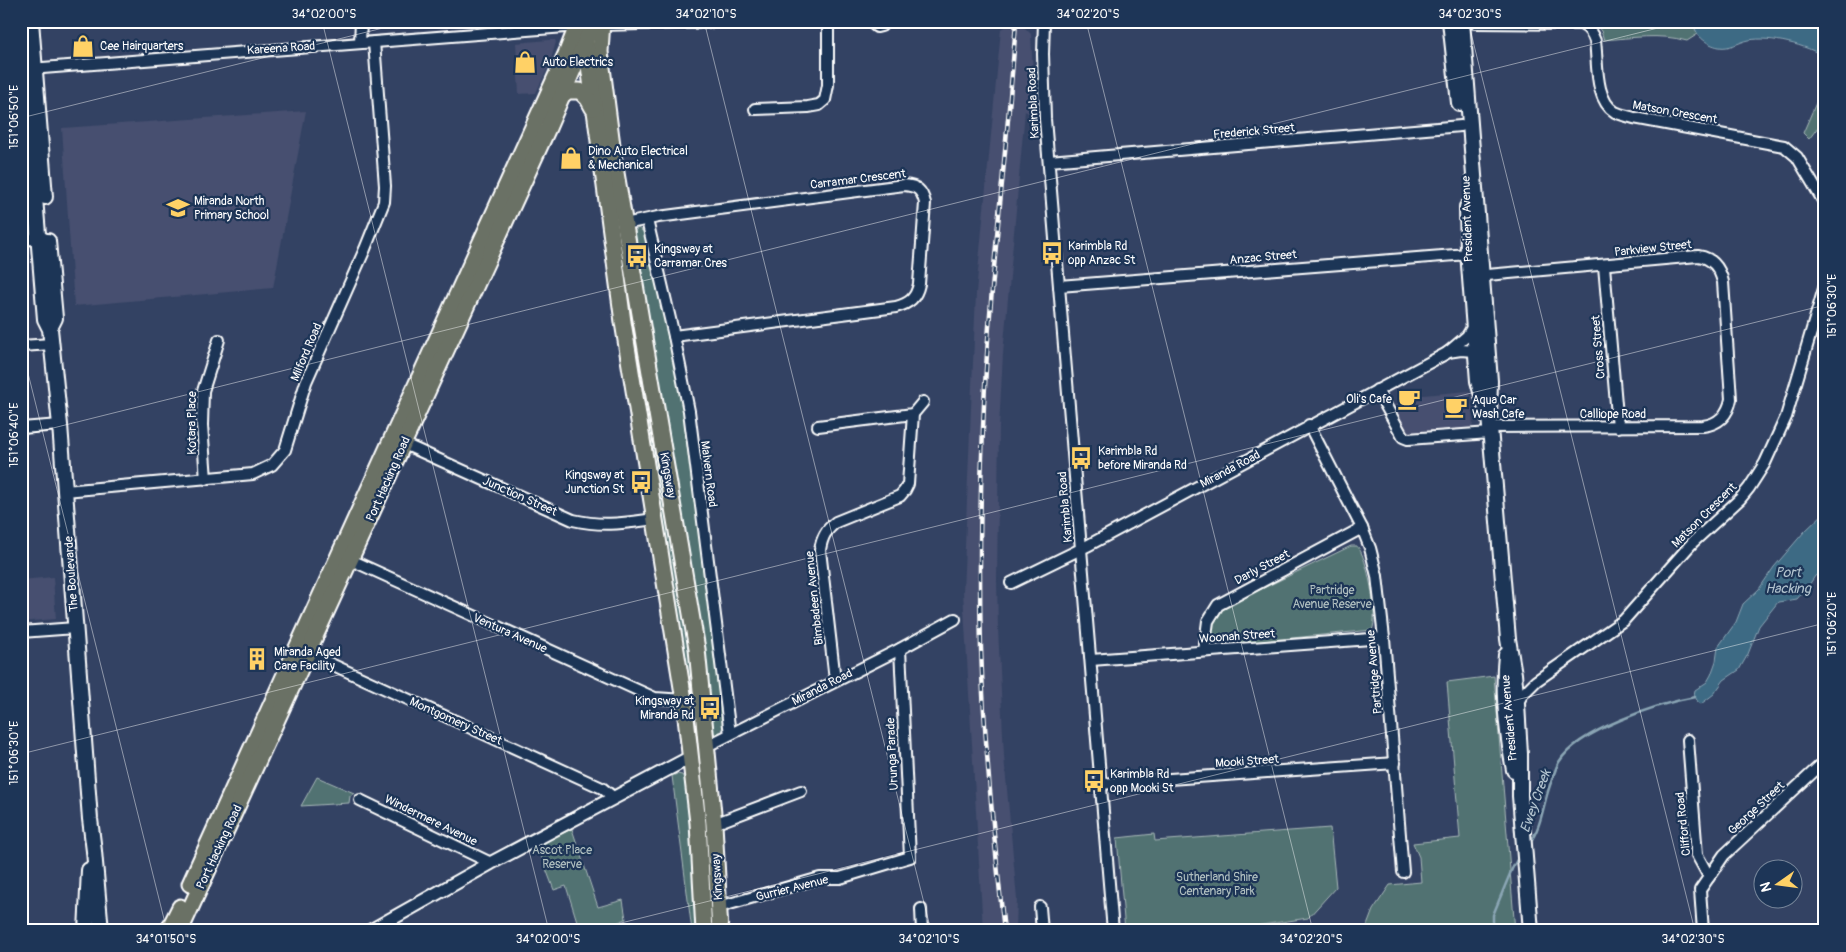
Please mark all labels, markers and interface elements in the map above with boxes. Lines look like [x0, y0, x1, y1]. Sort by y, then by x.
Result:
text: 34°02'00"S [292, 7, 356, 22]
text: 34°02'10"S [676, 7, 736, 22]
text: 34°02'20"S [1057, 7, 1119, 22]
text: 34°02'30"S [1439, 7, 1501, 22]
shop icon: Cee Hairquarters [70, 33, 96, 59]
place label: Cee Hairquarters [100, 39, 184, 54]
street label: Kareena Road [246, 39, 316, 58]
shop icon: Auto Electrics [512, 49, 538, 75]
place label: Auto Electrics [542, 55, 614, 70]
street label: Karimbla Road [1024, 67, 1043, 139]
text: 151°06'50"E [7, 85, 22, 149]
street label: Matson Crescent [1631, 98, 1719, 127]
street label: Frederick Street [1213, 120, 1296, 143]
place label: Dino Auto Electrical & Mechanical [588, 144, 688, 173]
shop icon: Dino Auto Electrical & Mechanical [558, 145, 584, 171]
street label: Carramar Crescent [809, 166, 907, 193]
street label: President Avenue [1458, 175, 1477, 262]
place label: Miranda North Primary School [194, 194, 269, 223]
school or university icon: Miranda North Primary School [165, 195, 191, 221]
street label: Parkview Street [1614, 237, 1693, 260]
place label: Karimbla Rd opp Anzac St [1068, 239, 1136, 268]
bus stop icon: Karimbla Rd opp Anzac St [1039, 240, 1065, 266]
place label: Kingsway at Carramar Cres [654, 242, 728, 271]
bus stop icon: Kingsway at Carramar Cres [624, 243, 650, 269]
street label: Anzac Street [1229, 247, 1298, 268]
text: 151°06'30"E [1825, 274, 1840, 338]
street label: Cross Street [1588, 314, 1609, 379]
street label: Milford Road [288, 321, 325, 383]
cafe icon: Oli's Cafe [1396, 386, 1422, 412]
street label: Kotara Place [185, 391, 200, 455]
place label: Oli's Cafe [1346, 392, 1392, 407]
place label: Aqua Car Wash Cafe [1472, 393, 1525, 422]
cafe icon: Aqua Car Wash Cafe [1443, 394, 1469, 420]
text: 151°06'40"E [7, 403, 22, 467]
street label: Calliope Road [1580, 407, 1646, 422]
street label: Port Hacking Road [363, 434, 414, 524]
street label: Malvern Road [697, 440, 720, 508]
place label: Karimbla Rd before Miranda Rd [1098, 444, 1187, 473]
bus stop icon: Karimbla Rd before Miranda Rd [1068, 445, 1094, 471]
street label: Miranda Road [1198, 447, 1263, 492]
street label: Kingsway [656, 451, 679, 499]
place label: Kingsway at Junction St [565, 468, 624, 497]
bus stop icon: Kingsway at Junction St [628, 469, 654, 495]
street label: Karimbla Road [1055, 471, 1076, 543]
street label: Junction Street [480, 473, 559, 520]
street label: Matson Crescent [1669, 480, 1740, 551]
street label: The Boulevarde [61, 536, 82, 612]
street label: Darly Street [1232, 547, 1293, 588]
street label: Bimbadeen Avenue [802, 550, 827, 646]
water label: Port Hacking [1765, 564, 1812, 597]
park label: Partridge Avenue Reserve [1292, 583, 1372, 612]
text: 151°06'20"E [1825, 592, 1840, 656]
street label: Ventura Avenue [470, 610, 549, 657]
street label: Woonah Street [1199, 626, 1276, 647]
street label: Partridge Avenue [1363, 629, 1386, 715]
place label: Miranda Aged Care Facility [274, 645, 341, 674]
building icon: Miranda Aged Care Facility [244, 646, 270, 672]
street label: Miranda Road [789, 666, 855, 709]
street label: President Avenue [1498, 674, 1521, 762]
street label: Montgomery Street [407, 694, 505, 749]
place label: Kingsway at Miranda Rd [635, 694, 694, 723]
bus stop icon: Kingsway at Miranda Rd [697, 695, 723, 721]
street label: Urunga Parade [883, 717, 902, 791]
text: 151°06'30"E [7, 721, 22, 785]
street label: Mooki Street [1215, 752, 1280, 771]
water label: Ewey Creek [1516, 766, 1555, 835]
place label: Karimbla Rd opp Mooki St [1110, 767, 1174, 796]
bus stop icon: Karimbla Rd opp Mooki St [1081, 768, 1107, 794]
street label: George Street [1725, 778, 1788, 838]
street label: Clifford Road [1673, 791, 1694, 857]
street label: Windermere Avenue [382, 792, 480, 849]
street label: Port Hacking Road [193, 803, 246, 892]
park label: Ascot Place Reserve [532, 843, 592, 872]
street label: Kingsway [709, 853, 726, 900]
north arrow [1754, 860, 1804, 910]
park label: Sutherland Shire Centenary Park [1176, 870, 1258, 899]
street label: Gurrier Avenue [754, 872, 830, 905]
text: N [1756, 880, 1775, 894]
text: 34°01'50"S [136, 932, 196, 947]
text: 34°02'00"S [516, 932, 580, 947]
text: 34°02'10"S [899, 932, 959, 947]
text: 34°02'20"S [1280, 932, 1342, 947]
text: 34°02'30"S [1662, 932, 1724, 947]

